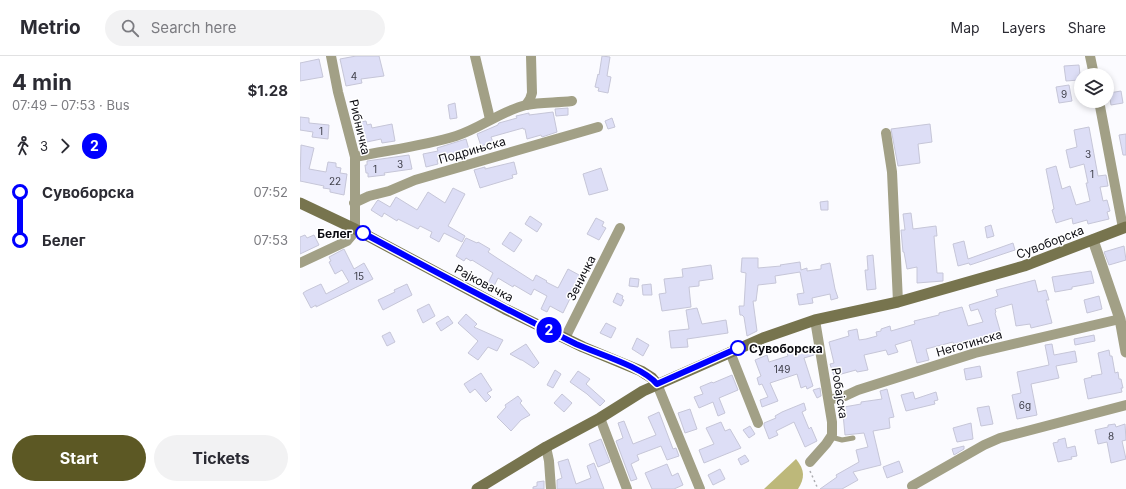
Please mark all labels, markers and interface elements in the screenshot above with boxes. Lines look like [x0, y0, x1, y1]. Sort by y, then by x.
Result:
search box [105, 10, 385, 46]
text: Metrio [20, 16, 81, 39]
icon: search [119, 17, 141, 39]
text: Search here [151, 18, 236, 37]
text: Map [951, 19, 980, 36]
text: Layers [1002, 19, 1046, 36]
text: Share [1068, 19, 1106, 36]
map controls [1074, 68, 1114, 108]
button: layers [1074, 68, 1114, 108]
text: 4 min [12, 69, 72, 95]
house number: 4 [351, 70, 357, 82]
text: $1.28 [247, 81, 288, 100]
house number: 9 [1061, 88, 1067, 100]
text: 07:49 – 07:53 · Bus [12, 97, 130, 113]
street label: Рибничка [346, 98, 374, 156]
house number: 1 [319, 125, 323, 137]
street label: Подрињска [437, 133, 507, 167]
icon: walk [12, 135, 34, 157]
icon: forward [54, 135, 76, 157]
text: 2 [90, 137, 99, 154]
text: 3 [40, 138, 48, 154]
house number: 3 [1085, 148, 1091, 160]
house number: 3 [397, 158, 403, 170]
house number: 1 [373, 163, 377, 175]
house number: 1 [1090, 168, 1094, 180]
house number: 22 [329, 175, 341, 187]
text: Сувоборска [42, 183, 134, 202]
text: 07:52 [254, 184, 288, 200]
street label: Сувоборска [1014, 222, 1086, 262]
marker: Белег [355, 225, 371, 241]
place label: Белег [317, 226, 353, 241]
text: Белег [42, 231, 85, 250]
text: 07:53 [253, 232, 288, 248]
street label: Зеничка [563, 253, 599, 303]
street label: Рајковачка [452, 261, 516, 305]
house number: 15 [354, 270, 364, 282]
line badge: 2 [536, 317, 562, 343]
text: 2 [545, 321, 553, 338]
street label: Неготинска [934, 326, 1004, 360]
marker: Сувоборска [730, 340, 746, 356]
place label: Сувоборска [749, 341, 823, 356]
house number: 149 [774, 363, 790, 375]
street label: Робајска [829, 366, 851, 420]
house number: 6g [1019, 399, 1031, 411]
house number: 8 [1108, 430, 1114, 442]
button: Start [12, 435, 146, 481]
button: Tickets [154, 435, 288, 481]

